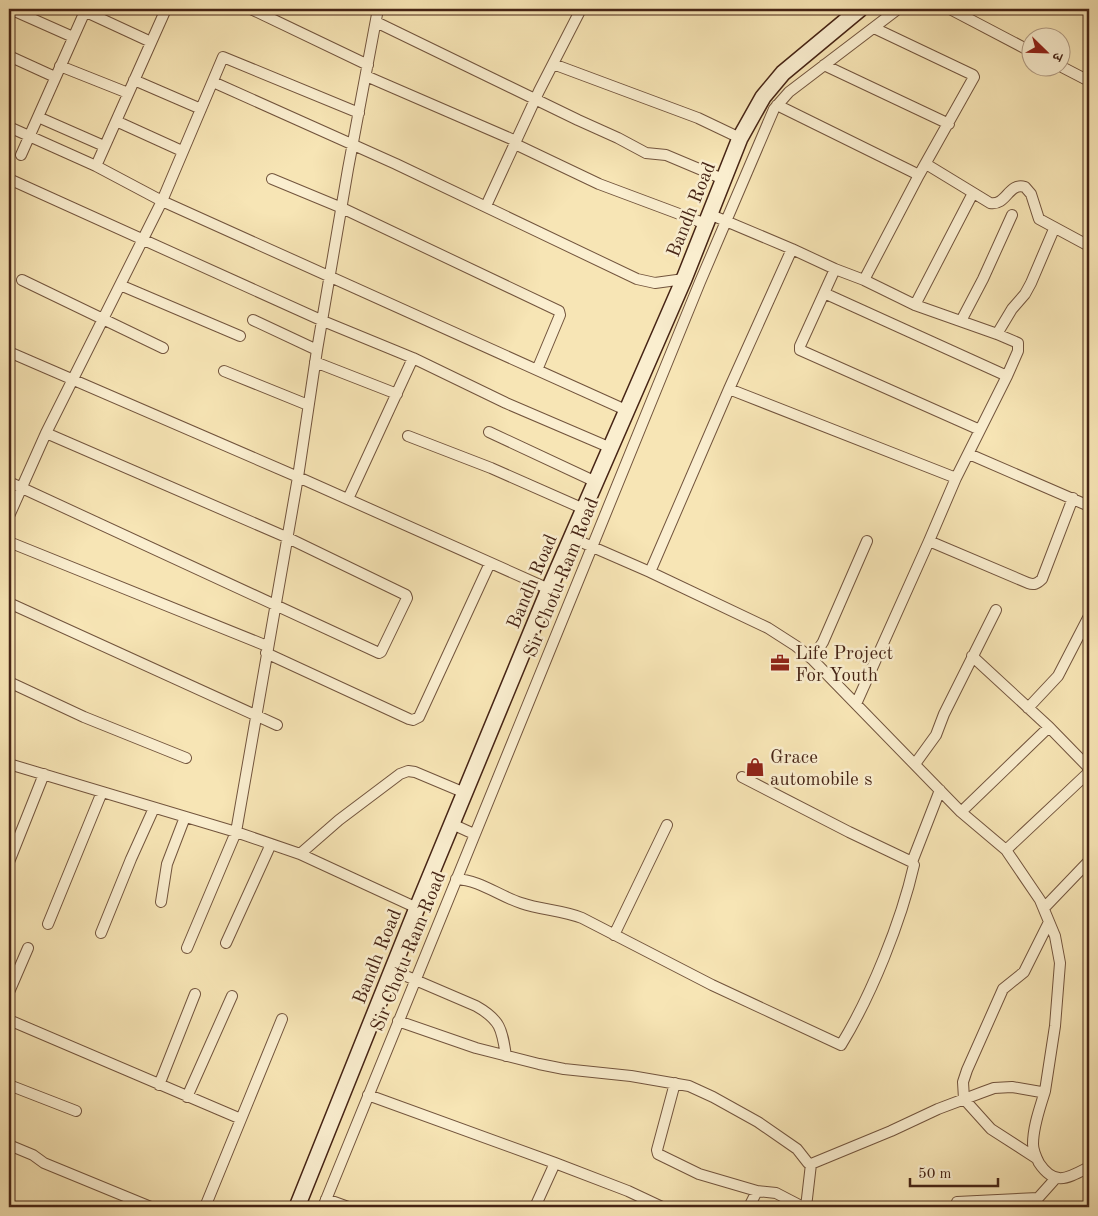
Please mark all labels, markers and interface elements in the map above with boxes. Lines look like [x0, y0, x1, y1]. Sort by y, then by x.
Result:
north arrow [1020, 28, 1070, 78]
text: उ [1049, 50, 1065, 64]
street label: Bandh Road [665, 160, 720, 260]
street label: Sir Chotu Ram Road [522, 495, 603, 660]
street label: Bandh Road [505, 532, 562, 632]
place label: Life Project For Youth [795, 645, 893, 686]
office icon: Life Project For Youth [769, 652, 791, 674]
place label: Grace automobile s [770, 749, 872, 790]
shop icon: Grace automobile s [744, 756, 766, 778]
street label: Sir Chotu Ram Road [369, 869, 450, 1034]
street label: Bandh Road [351, 907, 406, 1007]
scale bar [910, 1156, 998, 1188]
text: 50 m [918, 1167, 952, 1182]

